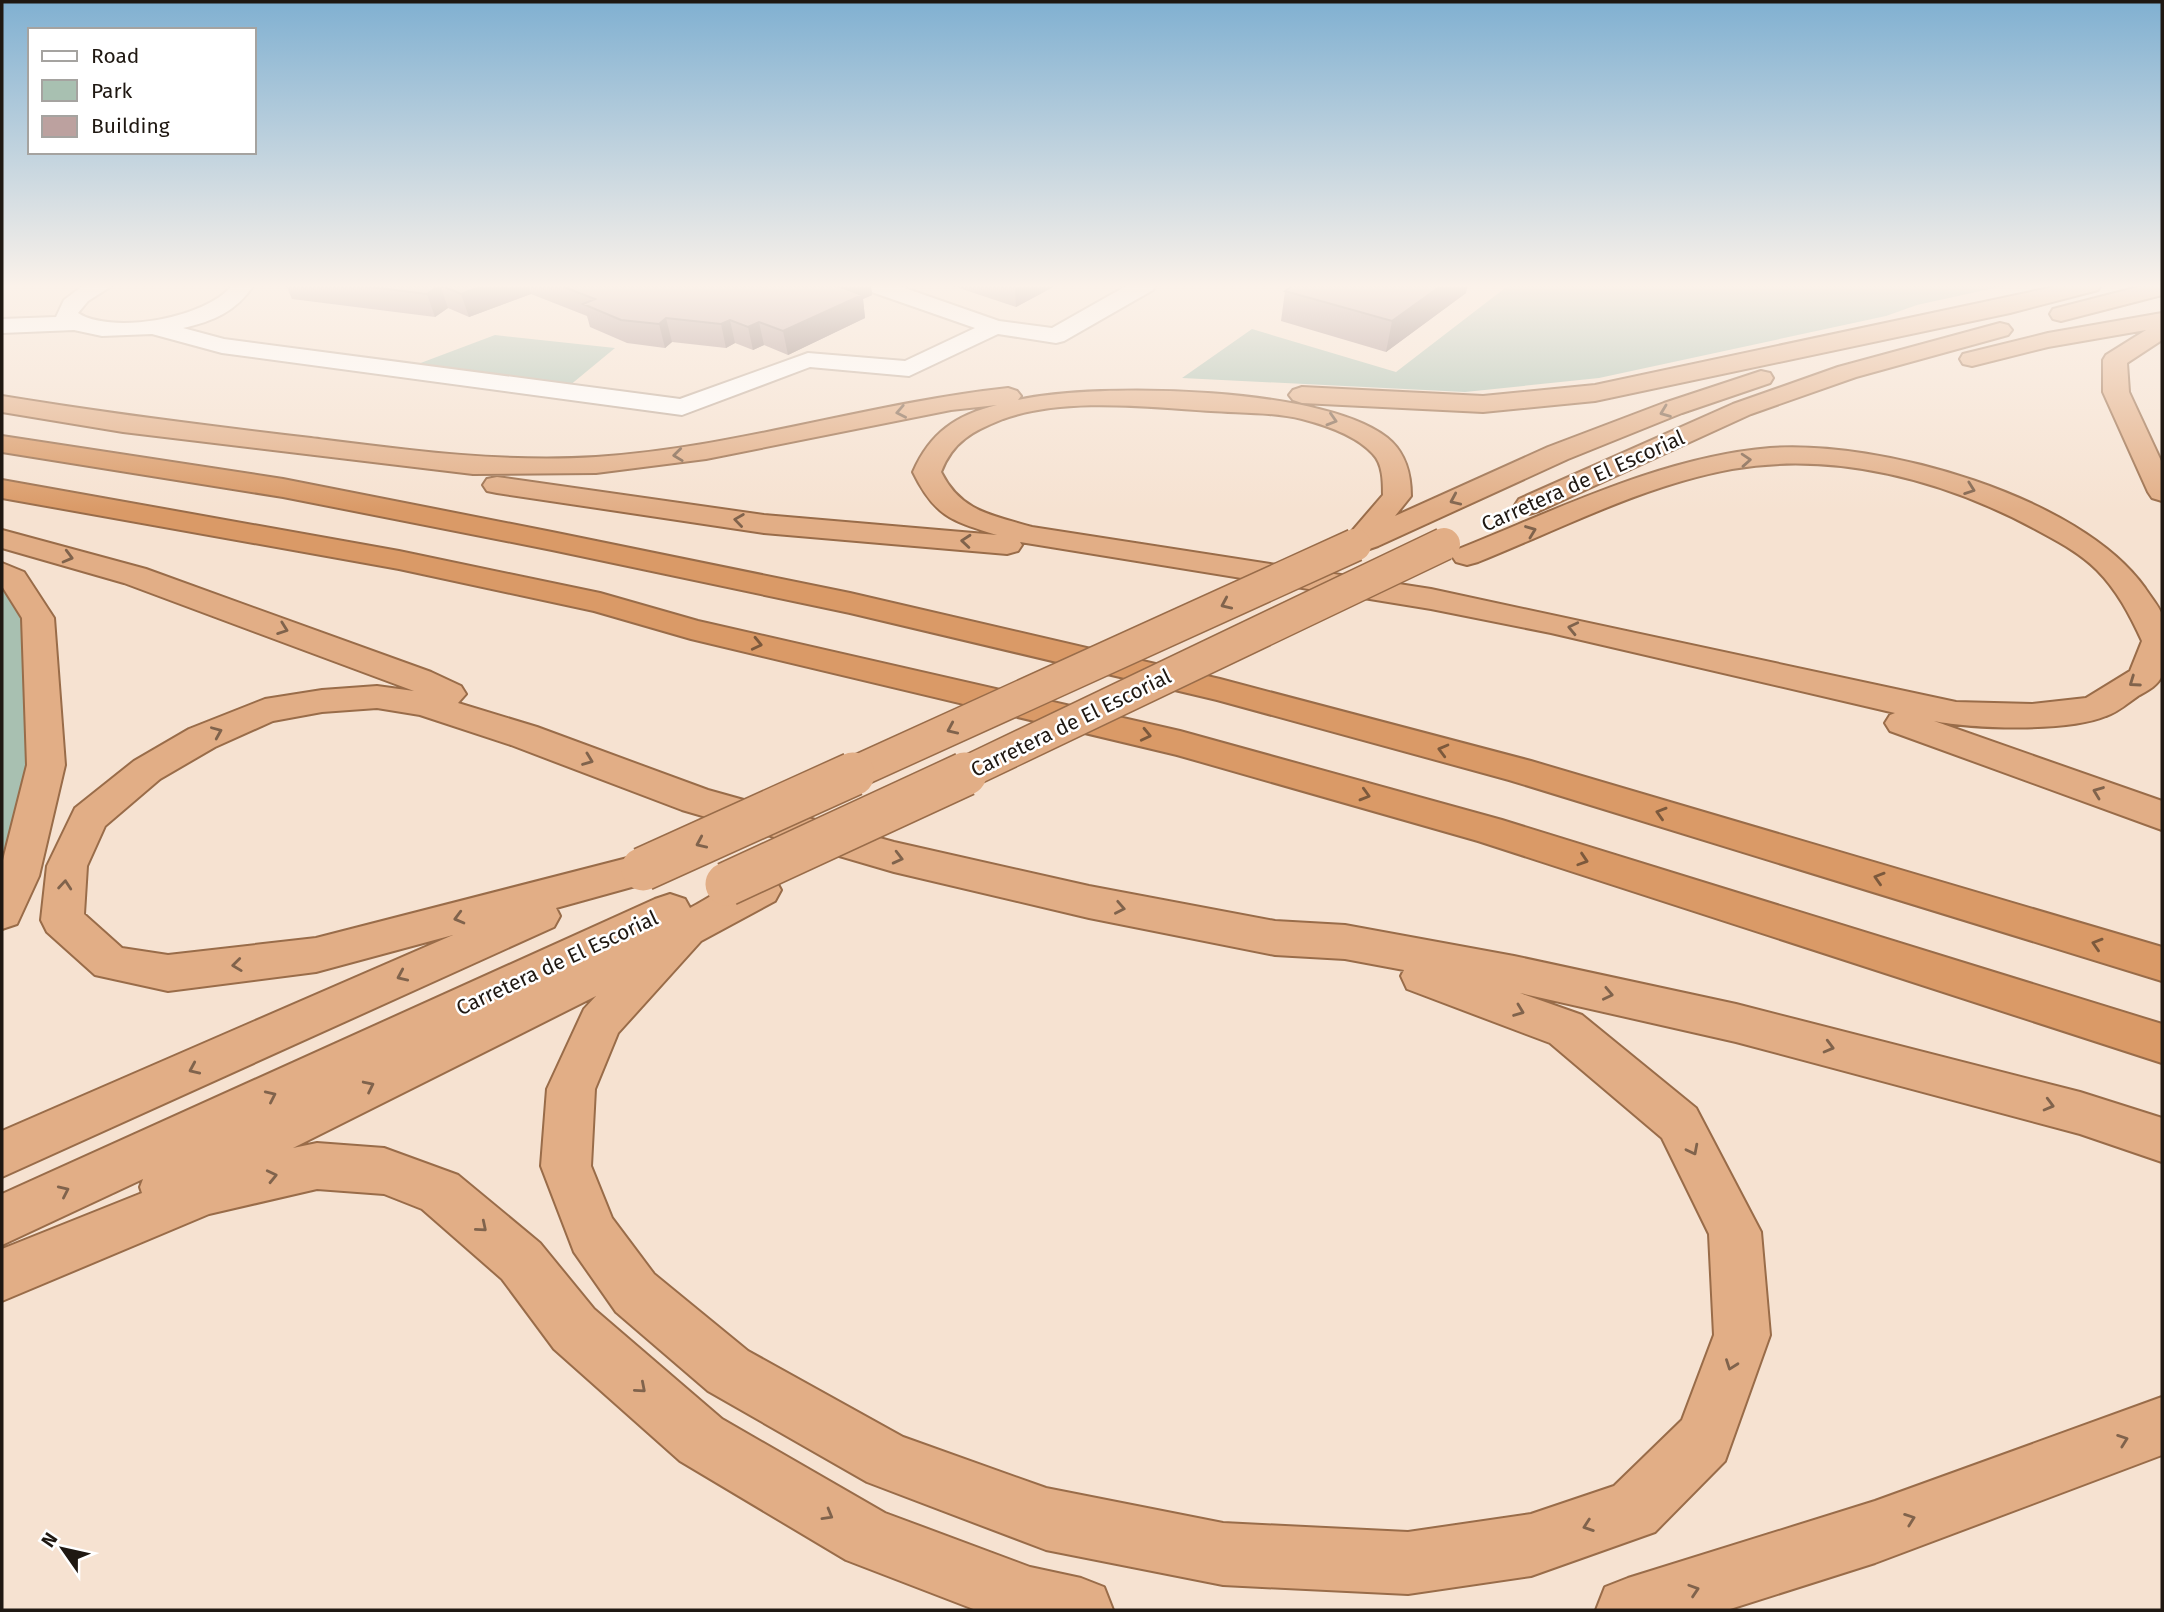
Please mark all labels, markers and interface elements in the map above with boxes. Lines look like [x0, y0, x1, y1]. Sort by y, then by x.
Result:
legend [28, 28, 256, 154]
text: Road [91, 43, 139, 69]
text: Park [91, 78, 133, 104]
text: Building [91, 113, 170, 139]
one-way arrow [1659, 403, 1671, 417]
one-way arrow [895, 404, 907, 419]
one-way arrow [1325, 412, 1337, 427]
street label: Carretera de El Escorial [1477, 424, 1689, 538]
one-way arrow [672, 447, 683, 462]
one-way arrow [1741, 453, 1752, 468]
one-way arrow [1963, 481, 1975, 495]
one-way arrow [1450, 492, 1462, 506]
one-way arrow [733, 513, 745, 528]
one-way arrow [1524, 525, 1536, 539]
one-way arrow [960, 534, 971, 549]
one-way arrow [61, 549, 73, 563]
one-way arrow [1221, 596, 1234, 610]
one-way arrow [277, 621, 289, 635]
one-way arrow [1567, 622, 1579, 637]
one-way arrow [751, 636, 763, 650]
street label: Carretera de El Escorial [967, 663, 1175, 783]
one-way arrow [2130, 674, 2142, 686]
one-way arrow [947, 721, 960, 735]
one-way arrow [210, 726, 222, 740]
one-way arrow [1140, 727, 1152, 742]
one-way arrow [1437, 743, 1449, 758]
one-way arrow [581, 752, 593, 766]
one-way arrow [2093, 786, 2105, 800]
one-way arrow [1359, 787, 1371, 802]
one-way arrow [1656, 806, 1668, 821]
one-way arrow [696, 835, 708, 849]
one-way arrow [892, 850, 904, 864]
one-way arrow [1577, 852, 1589, 866]
one-way arrow [1873, 872, 1885, 887]
one-way arrow [57, 880, 72, 891]
one-way arrow [1114, 900, 1126, 915]
street label: Carretera de El Escorial [452, 905, 662, 1021]
one-way arrow [453, 909, 465, 924]
one-way arrow [2091, 938, 2103, 953]
one-way arrow [231, 957, 242, 972]
one-way arrow [397, 968, 409, 982]
one-way arrow [1602, 986, 1614, 1001]
one-way arrow [1512, 1003, 1524, 1017]
one-way arrow [1823, 1039, 1835, 1053]
one-way arrow [189, 1061, 201, 1075]
one-way arrow [362, 1081, 374, 1095]
one-way arrow [263, 1090, 276, 1104]
one-way arrow [2043, 1096, 2055, 1111]
one-way arrow [1684, 1142, 1698, 1155]
one-way arrow [266, 1170, 278, 1185]
one-way arrow [57, 1185, 69, 1199]
one-way arrow [473, 1219, 486, 1231]
one-way arrow [1726, 1358, 1740, 1370]
one-way arrow [633, 1380, 646, 1392]
one-way arrow [2117, 1435, 2129, 1449]
one-way arrow [821, 1507, 834, 1520]
north arrow [28, 1514, 98, 1584]
one-way arrow [1903, 1514, 1915, 1528]
one-way arrow [1583, 1518, 1595, 1532]
text: N [36, 1528, 62, 1551]
one-way arrow [1687, 1583, 1699, 1598]

